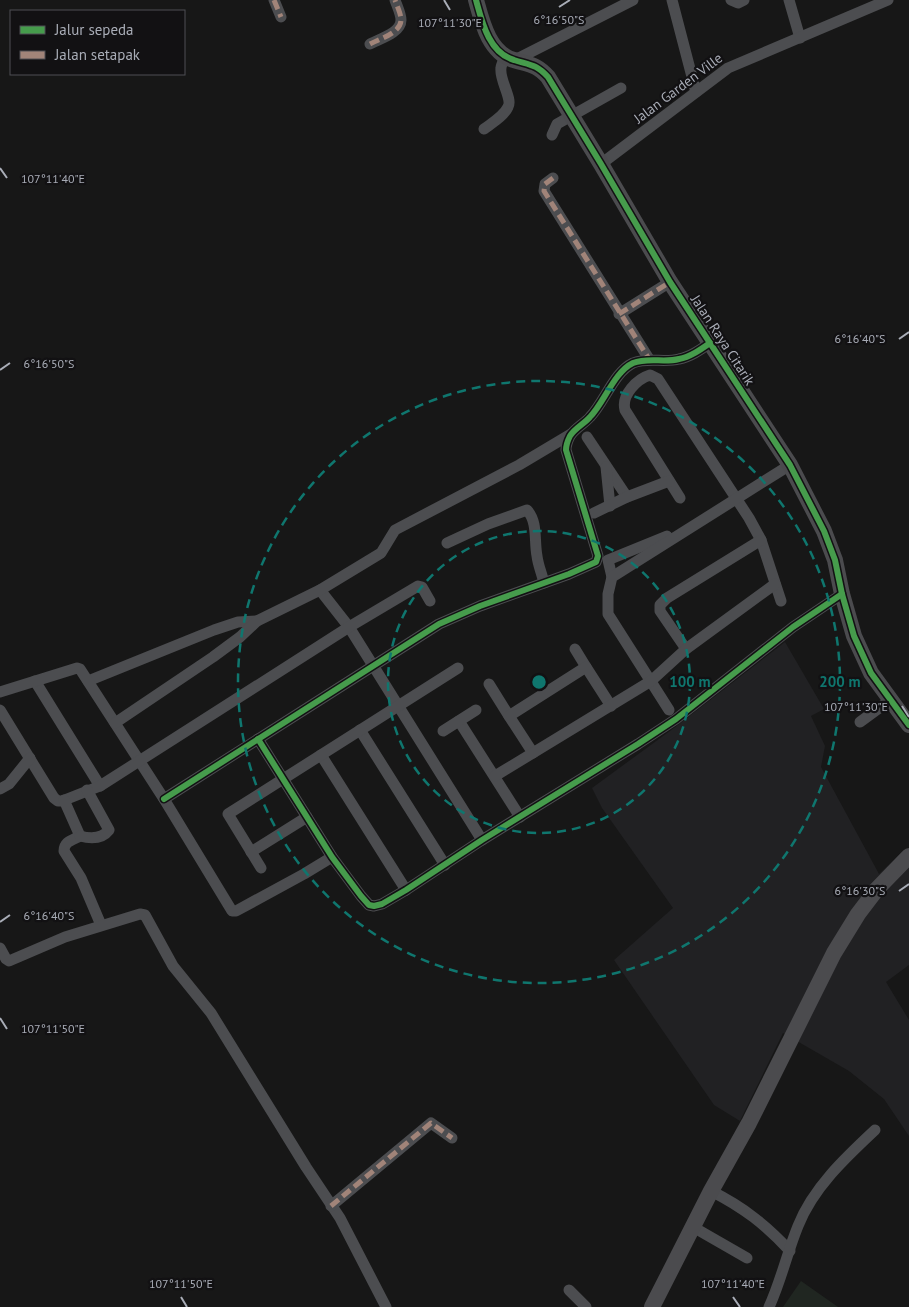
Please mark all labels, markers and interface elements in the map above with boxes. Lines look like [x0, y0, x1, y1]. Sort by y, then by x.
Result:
legend [10, 10, 185, 75]
text: 6°16'50"S [534, 12, 584, 27]
text: 107°11'30"E [418, 15, 482, 30]
text: Jalur sepeda [54, 20, 134, 39]
text: Jalan setapak [54, 45, 141, 64]
street label: Jalan Garden Ville [629, 49, 726, 128]
text: 107°11'40"E [21, 171, 85, 186]
street label: Jalan Raya Citarik [686, 290, 759, 389]
text: 6°16'40"S [835, 331, 885, 346]
text: 6°16'50"S [24, 356, 74, 371]
text: 100 m [669, 672, 711, 691]
text: 200 m [819, 672, 861, 691]
centre of rings [530, 673, 548, 691]
text: 107°11'30"E [824, 699, 888, 714]
text: 6°16'30"S [835, 883, 885, 898]
text: 6°16'40"S [24, 908, 74, 923]
text: 107°11'50"E [21, 1021, 85, 1036]
text: 107°11'50"E [149, 1276, 213, 1291]
text: 107°11'40"E [701, 1276, 765, 1291]

